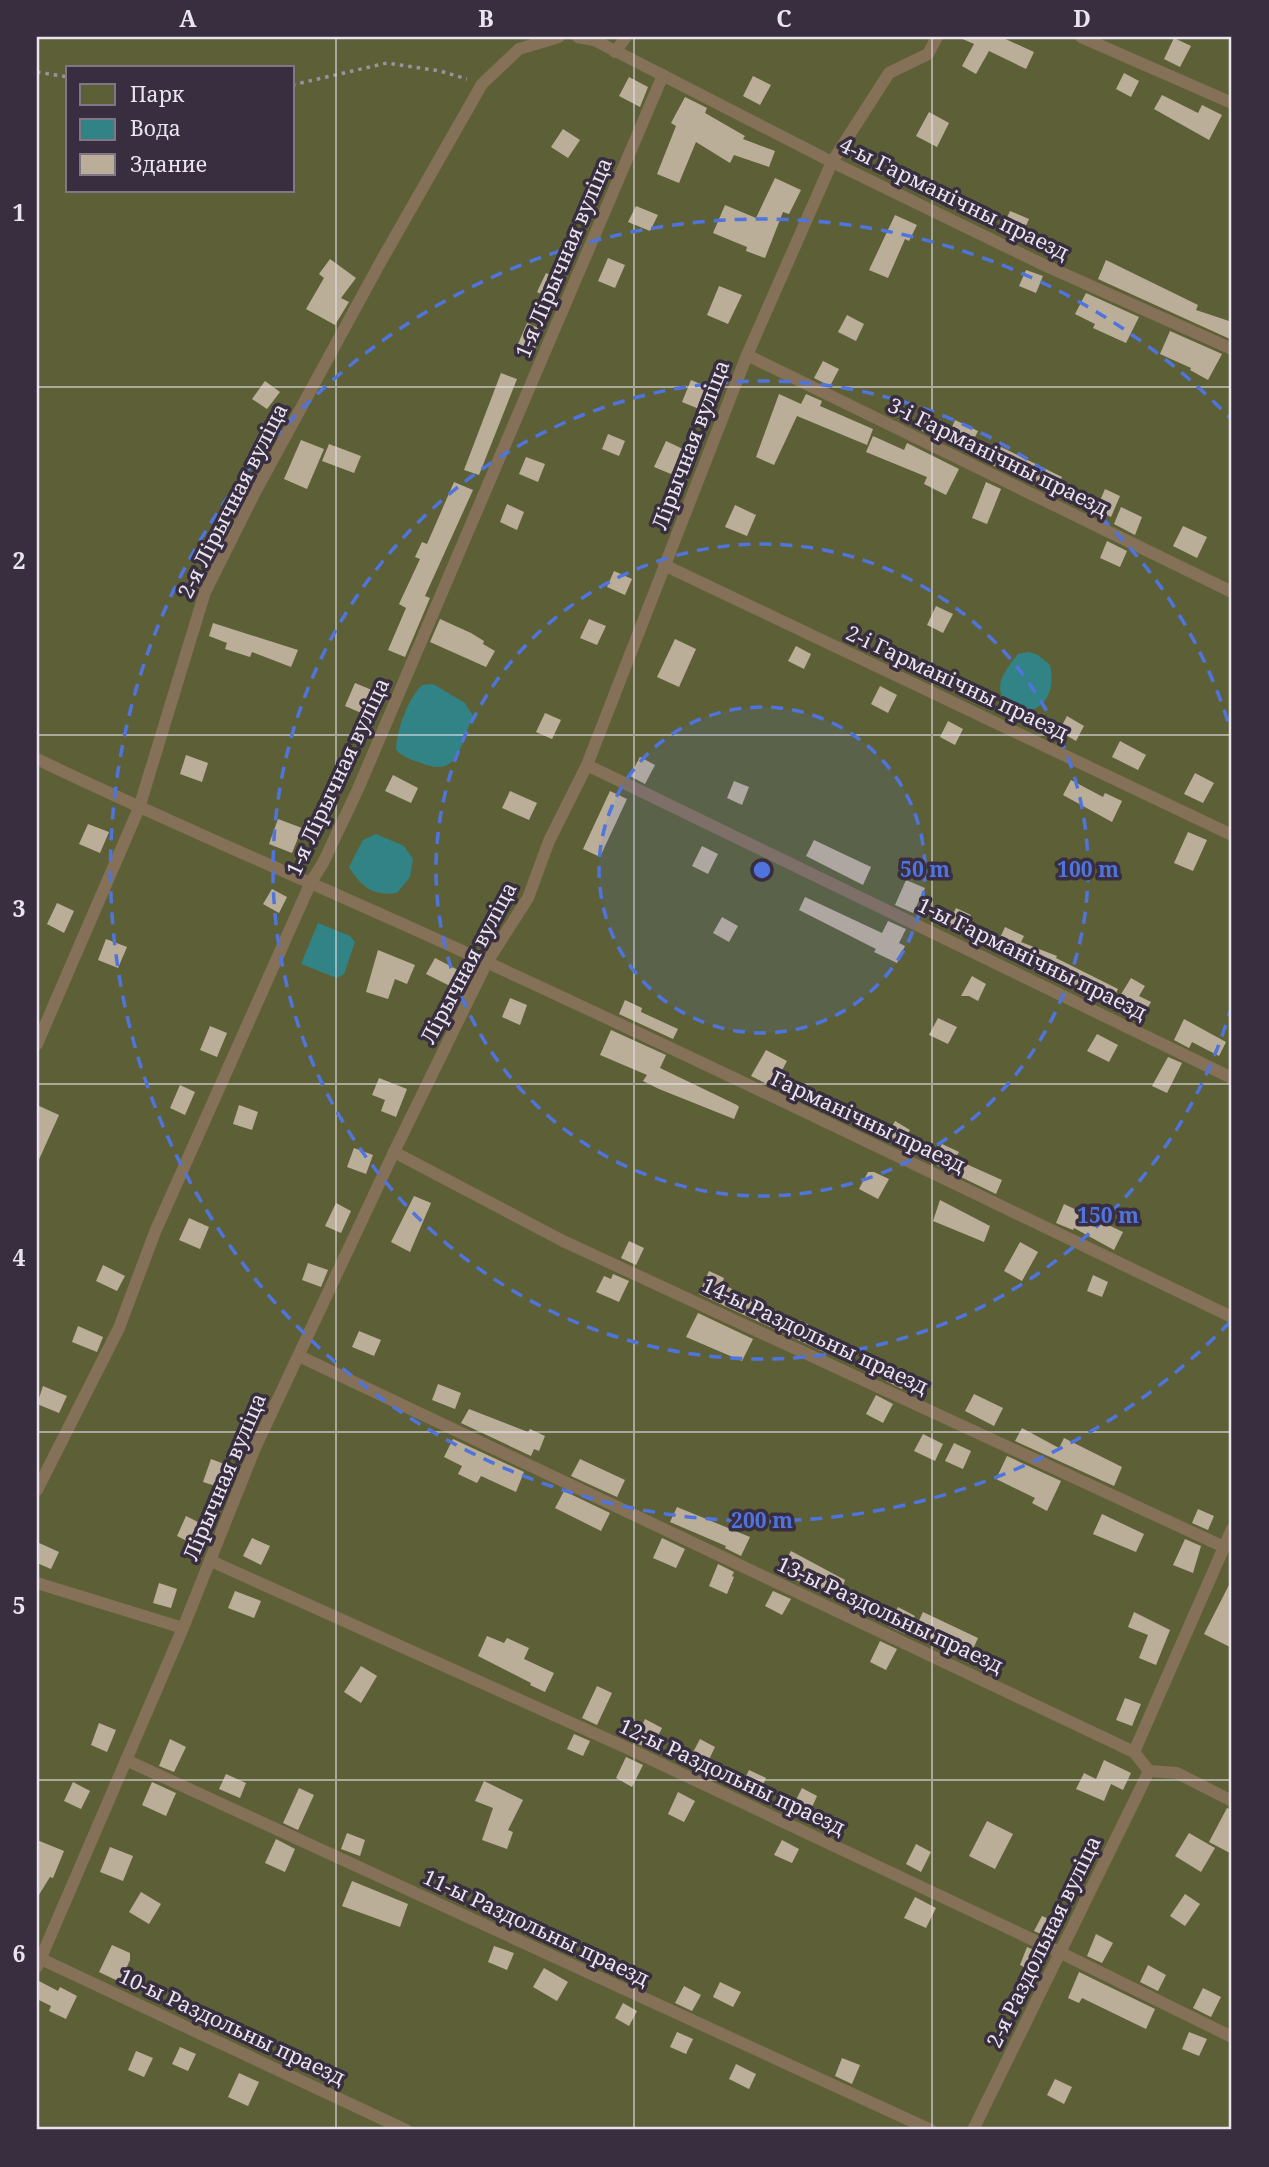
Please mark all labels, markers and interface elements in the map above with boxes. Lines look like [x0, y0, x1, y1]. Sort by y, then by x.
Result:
text: A [179, 2, 197, 34]
text: B [478, 2, 494, 34]
text: C [776, 2, 792, 34]
text: D [1073, 2, 1091, 34]
legend [66, 66, 294, 192]
text: Парк [130, 80, 185, 108]
text: Вода [130, 114, 181, 142]
street label: 4-ы Гарманічны праезд [835, 130, 1074, 266]
text: Здание [130, 150, 207, 178]
street label: 1-я Лірычная вуліца [508, 153, 618, 362]
text: 1 [13, 196, 26, 228]
street label: Лірычная вуліца [645, 356, 735, 533]
street label: 3-і Гарманічны праезд [884, 390, 1113, 522]
street label: 2-я Лірычная вуліца [171, 398, 293, 603]
text: 2 [13, 544, 26, 576]
street label: 2-і Гарманічны праезд [842, 618, 1073, 746]
street label: 1-я Лірычная вуліца [279, 673, 395, 880]
text: 50 m [900, 855, 950, 883]
text: 100 m [1057, 855, 1119, 883]
centre of rings [750, 858, 774, 882]
street label: Лірычная вуліца [414, 877, 523, 1048]
street label: 1-ы Гарманічны праезд [913, 890, 1152, 1026]
text: 3 [13, 892, 26, 924]
street label: Гарманічны праезд [767, 1064, 970, 1178]
text: 150 m [1077, 1201, 1139, 1229]
text: 4 [13, 1241, 26, 1273]
street label: 14-ы Раздольны праезд [698, 1270, 933, 1400]
street label: Лірычная вуліца [176, 1389, 272, 1565]
text: 200 m [731, 1506, 793, 1534]
street label: 13-ы Раздольны праезд [773, 1549, 1008, 1679]
text: 5 [13, 1589, 26, 1621]
street label: 12-ы Раздольны праезд [615, 1711, 850, 1841]
street label: 2-я Раздольная вуліца [980, 1831, 1107, 2052]
street label: 11-ы Раздольны праезд [419, 1862, 654, 1992]
text: 6 [13, 1937, 26, 1969]
street label: 10-ы Раздольны праезд [115, 1961, 350, 2091]

